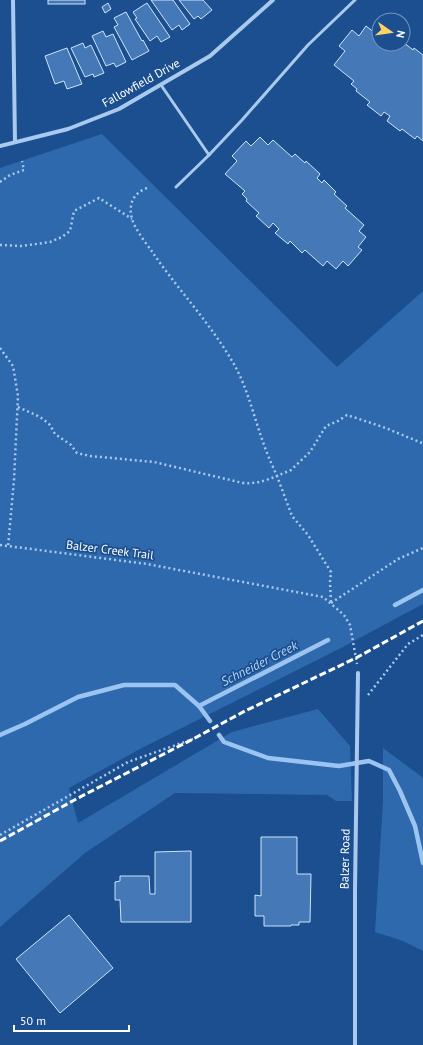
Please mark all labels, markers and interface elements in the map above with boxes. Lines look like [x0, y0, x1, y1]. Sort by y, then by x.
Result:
north arrow [371, 12, 411, 52]
text: N [393, 29, 408, 39]
street label: Fallowfield Drive [99, 55, 182, 110]
street label: Balzer Creek Trail [65, 537, 155, 562]
water label: Schneider Creek [218, 636, 302, 690]
street label: Balzer Road [336, 829, 353, 889]
scale bar [14, 1007, 129, 1033]
text: 50 m [20, 1013, 46, 1028]

